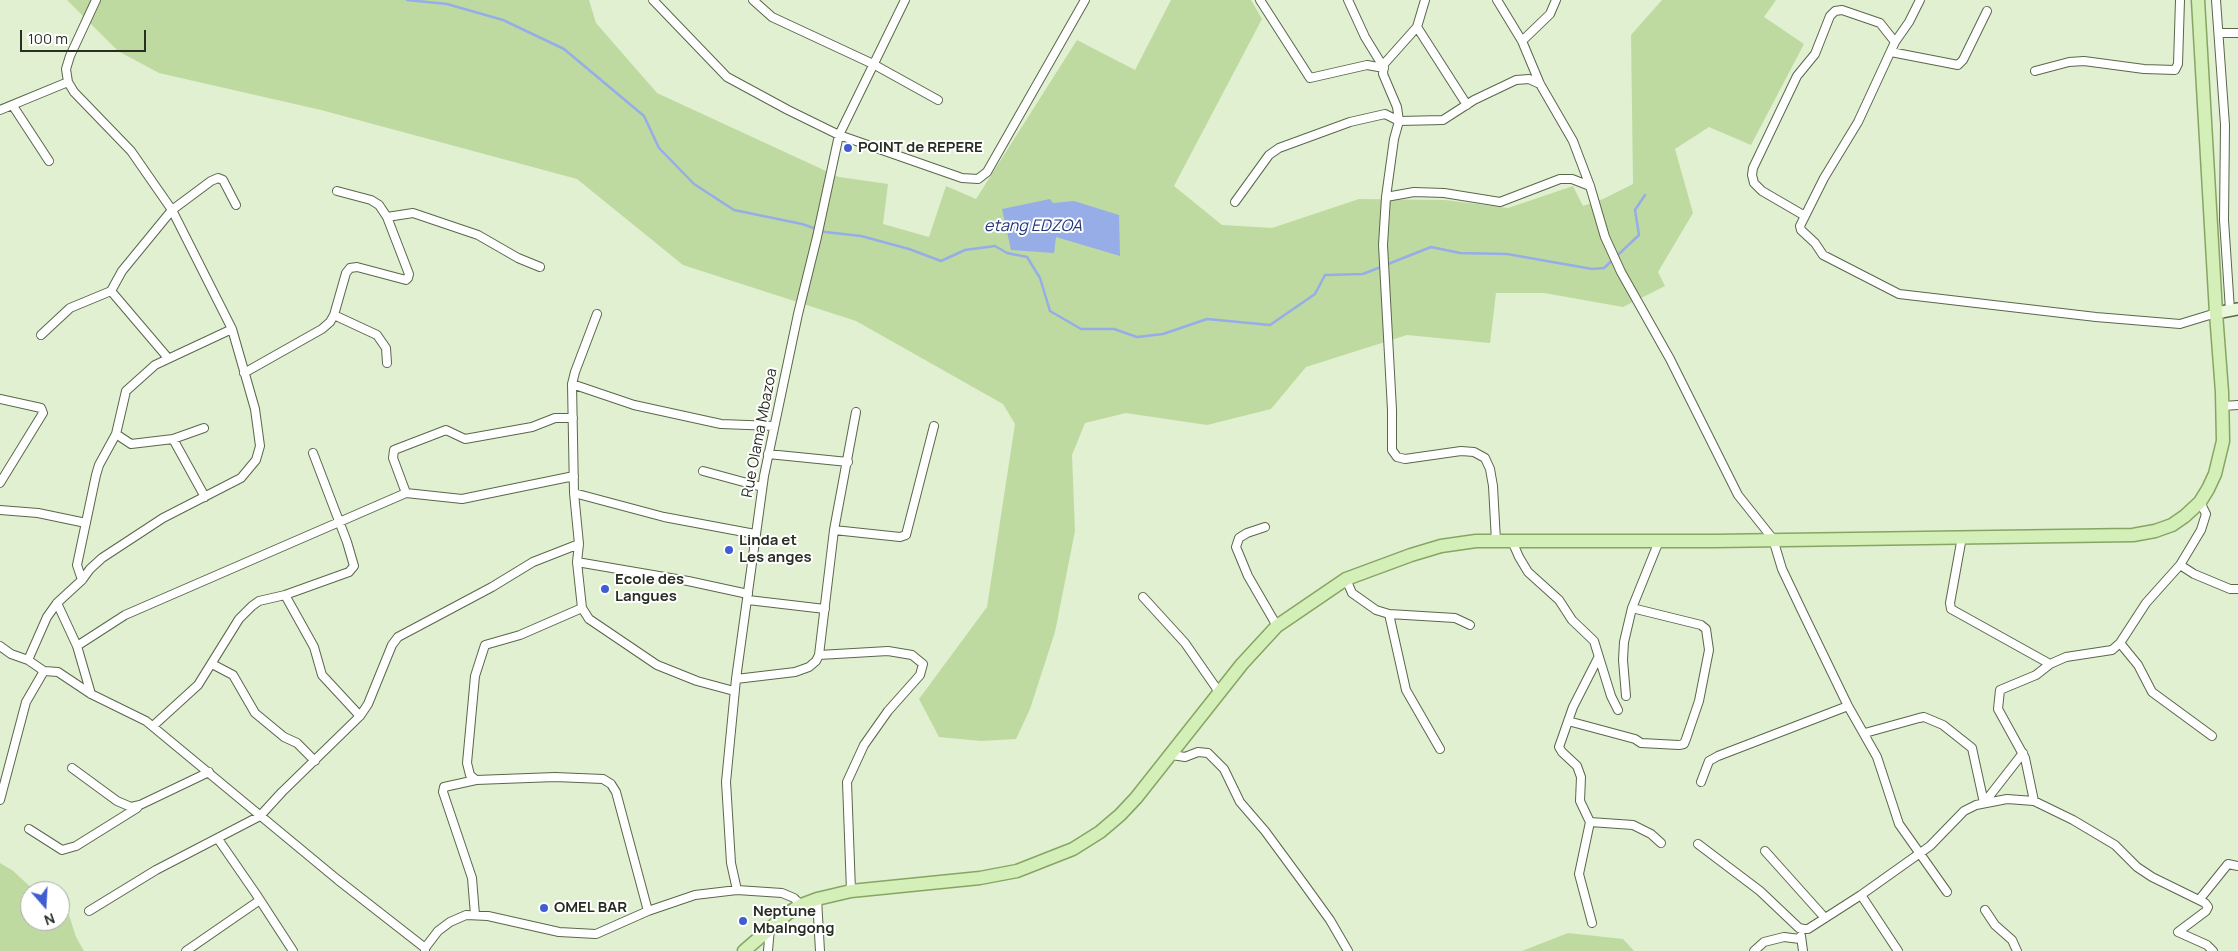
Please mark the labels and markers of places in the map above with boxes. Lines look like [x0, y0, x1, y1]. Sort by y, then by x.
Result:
place label: POINT de REPERE [858, 139, 983, 157]
marker: POINT de REPERE [842, 142, 854, 154]
place label: Linda et Les anges [739, 532, 812, 567]
marker: Linda et Les anges [723, 544, 735, 556]
place label: Ecole des Langues [615, 571, 684, 606]
marker: Ecole des Langues [599, 583, 611, 595]
place label: OMEL BAR [554, 899, 627, 917]
marker: OMEL BAR [538, 902, 550, 914]
place label: Neptune Mbalngong [753, 903, 834, 938]
marker: Neptune Mbalngong [737, 915, 749, 927]

